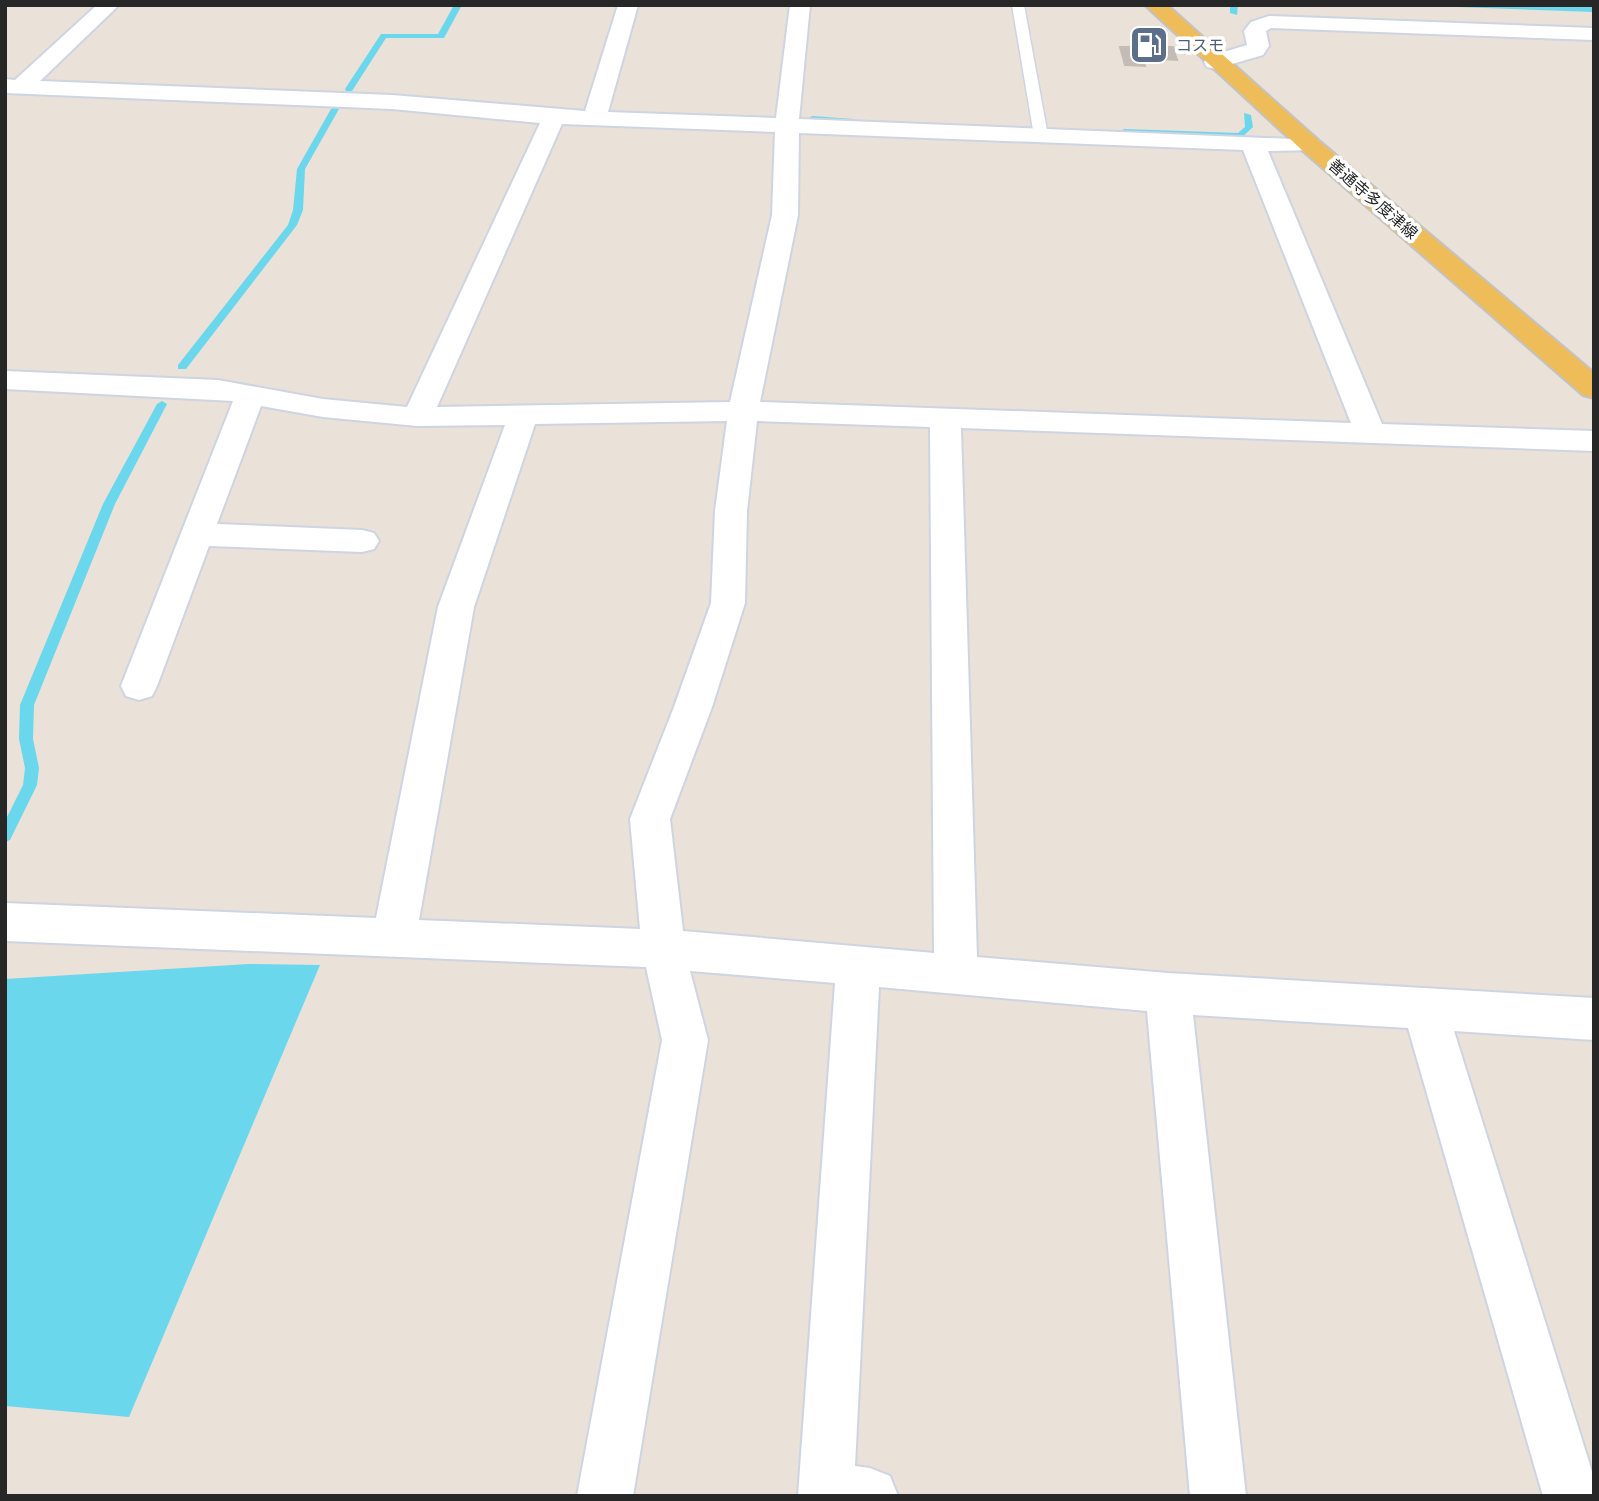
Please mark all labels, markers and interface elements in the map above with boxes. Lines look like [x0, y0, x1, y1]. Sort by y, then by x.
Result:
fuel station icon: コスモ [1128, 24, 1170, 66]
place label: コスモ [1176, 36, 1224, 55]
street label: 善通寺多度津線 [1324, 155, 1422, 243]

